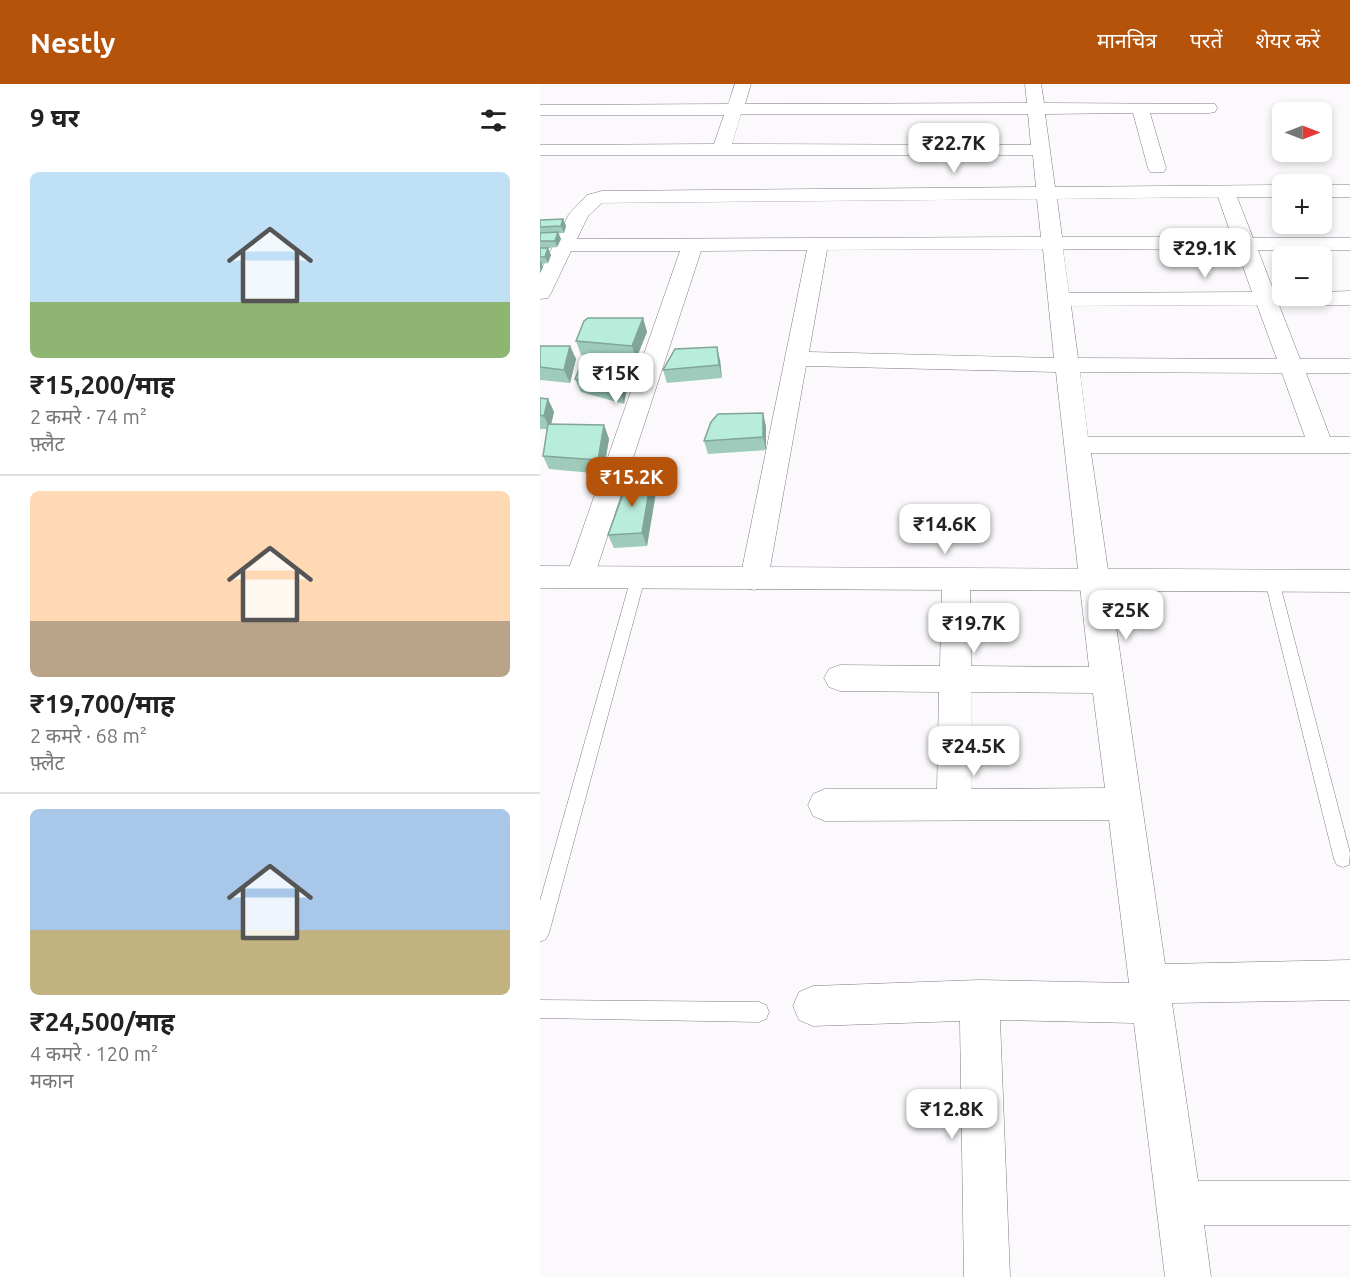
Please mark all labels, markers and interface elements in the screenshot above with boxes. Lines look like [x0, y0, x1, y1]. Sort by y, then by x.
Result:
text: Nestly [30, 27, 115, 58]
text: मानचित्र [1097, 28, 1157, 52]
text: परतें [1190, 28, 1222, 52]
text: शेयर करें [1255, 28, 1320, 52]
north arrow [1272, 102, 1332, 162]
map controls [1272, 102, 1332, 306]
text: 9 घर [30, 103, 79, 132]
icon: filters [477, 104, 510, 137]
pin: ₹22.7K [905, 123, 1003, 174]
text: ₹22.7K [922, 131, 986, 154]
button: + [1272, 174, 1332, 234]
icon: home [216, 211, 324, 319]
pin: ₹29.1K [1156, 228, 1254, 279]
text: ₹29.1K [1173, 236, 1237, 259]
button: − [1272, 246, 1332, 306]
pin: ₹15K [580, 353, 652, 404]
text: ₹15K [592, 361, 640, 384]
text: ₹15,200/माह [30, 370, 175, 399]
text: 2 कमरे · 74 m² [30, 405, 147, 428]
text: फ़्लैट [30, 432, 65, 455]
pin: ₹15.2K [583, 457, 681, 508]
text: ₹15.2K [600, 465, 664, 488]
pin: ₹14.6K [896, 504, 994, 555]
text: ₹14.6K [913, 512, 977, 535]
icon: home [216, 530, 324, 638]
pin: ₹25K [1090, 590, 1162, 641]
text: ₹25K [1102, 598, 1150, 621]
pin: ₹19.7K [925, 603, 1023, 654]
text: ₹19.7K [942, 611, 1006, 634]
text: ₹19,700/माह [30, 689, 175, 718]
text: 2 कमरे · 68 m² [30, 724, 147, 747]
pin: ₹24.5K [925, 726, 1023, 777]
text: ₹24.5K [942, 734, 1006, 757]
text: फ़्लैट [30, 751, 65, 774]
icon: home [216, 848, 324, 956]
text: ₹24,500/माह [30, 1007, 175, 1036]
text: 4 कमरे · 120 m² [30, 1042, 158, 1065]
text: मकान [30, 1069, 74, 1092]
pin: ₹12.8K [903, 1089, 1001, 1140]
text: ₹12.8K [920, 1097, 984, 1120]

